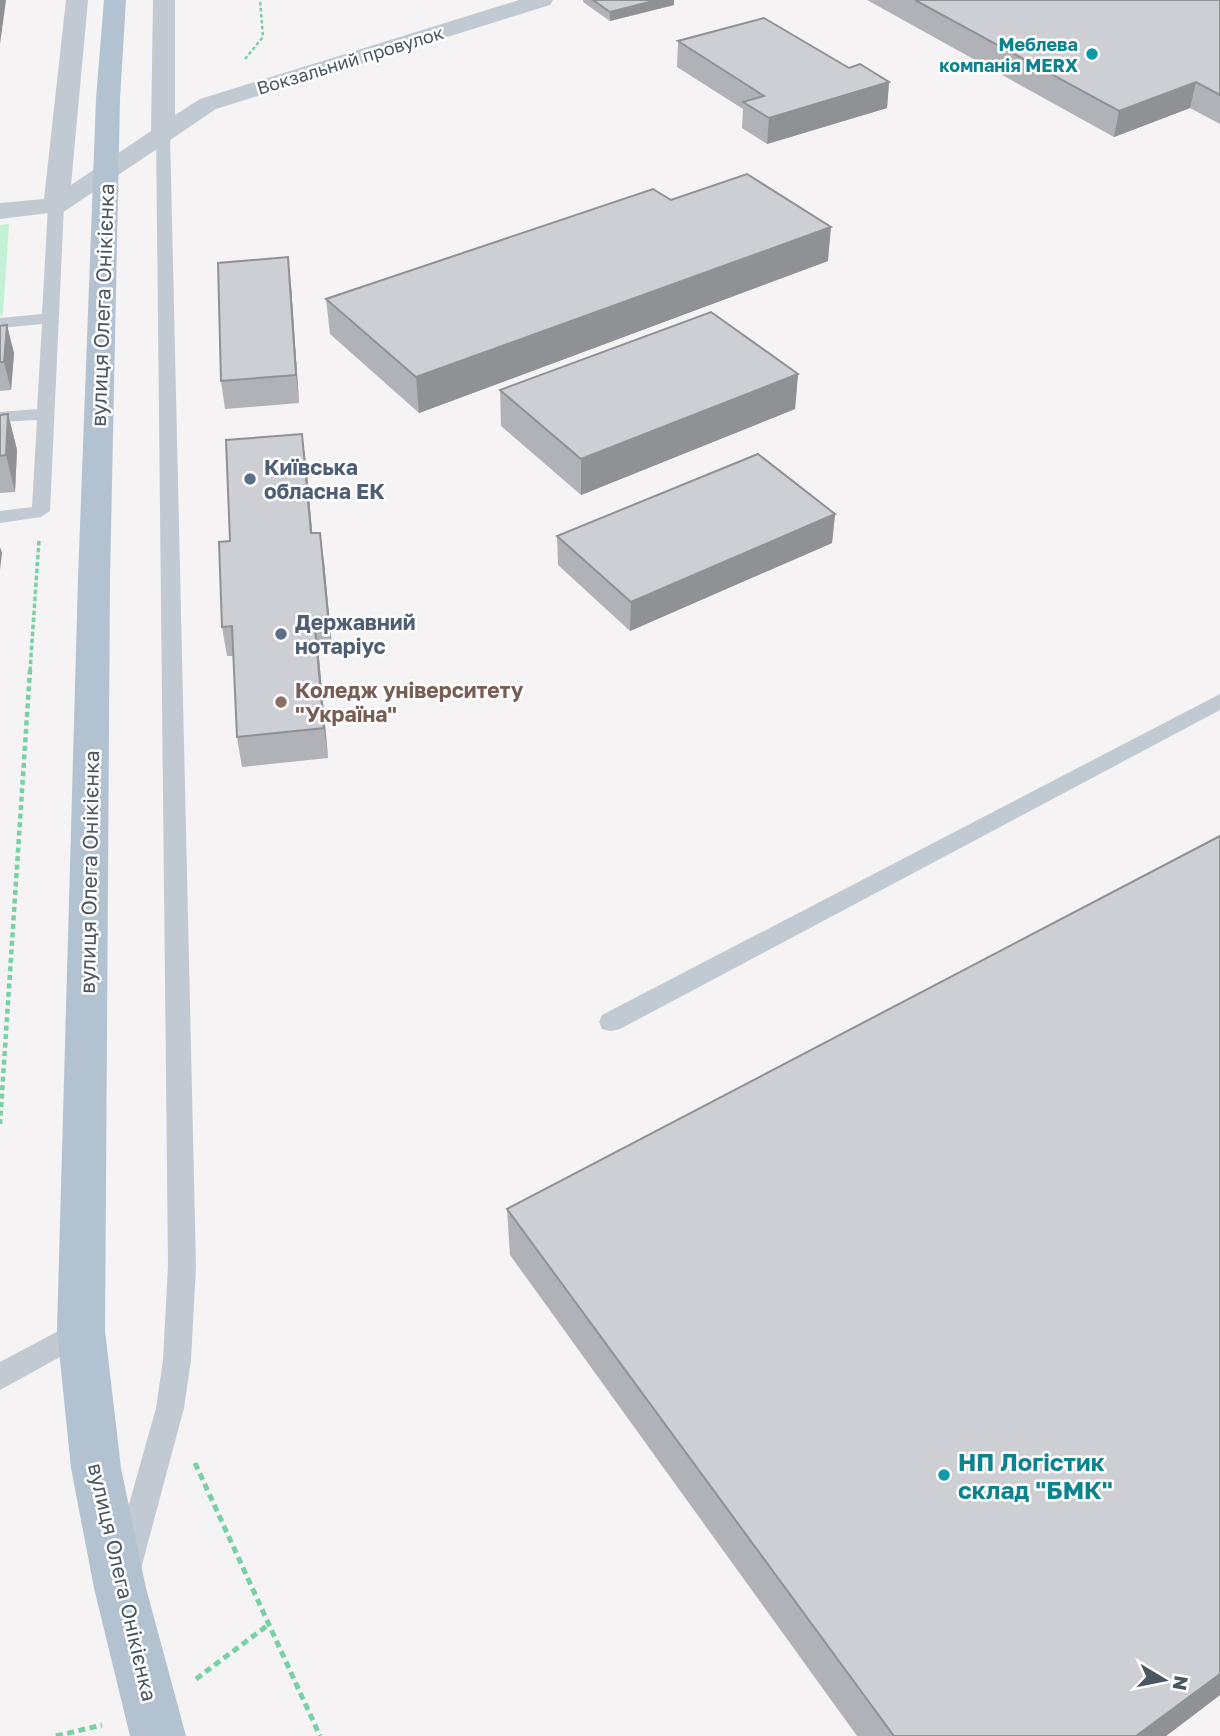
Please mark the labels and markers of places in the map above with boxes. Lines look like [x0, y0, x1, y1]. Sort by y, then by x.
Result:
place label: Меблева компанія MERX [939, 33, 1078, 76]
marker: Меблева компанія MERX [1084, 46, 1100, 62]
place label: Київська обласна ЕК [264, 454, 385, 504]
marker: Київська обласна ЕК [242, 471, 258, 487]
place label: Державний нотаріус [295, 609, 415, 659]
marker: Державний нотаріус [273, 626, 289, 642]
place label: Коледж університету "Україна" [295, 677, 524, 727]
marker: Коледж університету "Україна" [273, 694, 289, 710]
place label: НП Логістик склад "БМК" [958, 1447, 1113, 1504]
marker: НП Логістик склад "БМК" [936, 1467, 952, 1483]

